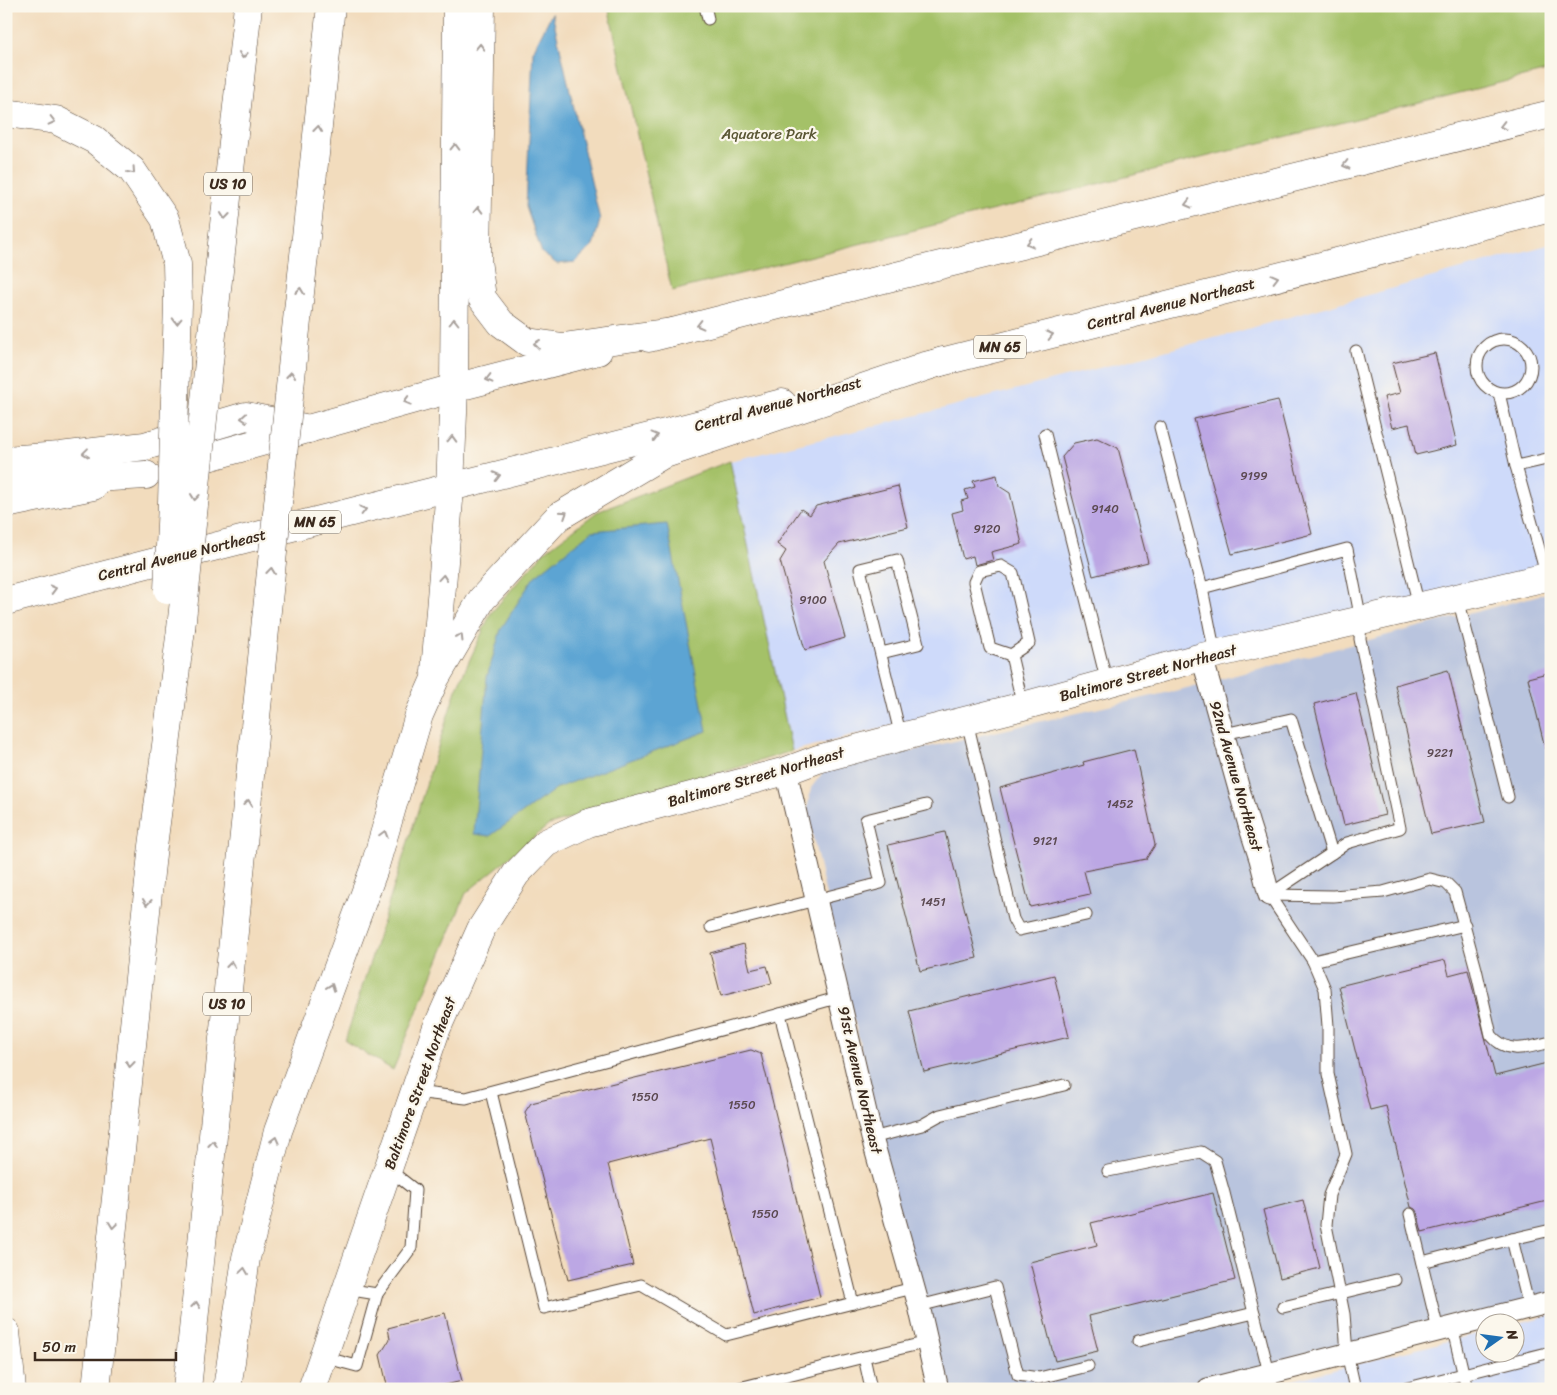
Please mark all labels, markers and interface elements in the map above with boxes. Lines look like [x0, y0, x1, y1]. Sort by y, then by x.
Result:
one-way arrow [475, 43, 486, 51]
one-way arrow [238, 51, 249, 59]
one-way arrow [48, 115, 57, 126]
one-way arrow [1499, 120, 1508, 131]
park label: Aquatore Park [720, 121, 817, 147]
one-way arrow [312, 125, 323, 133]
one-way arrow [450, 142, 460, 150]
one-way arrow [1341, 159, 1350, 170]
one-way arrow [126, 166, 135, 175]
road number: US 10 [204, 172, 252, 195]
one-way arrow [1183, 198, 1192, 209]
one-way arrow [473, 206, 483, 214]
one-way arrow [220, 213, 231, 221]
one-way arrow [1027, 237, 1035, 247]
street label: Central Avenue Northeast [1084, 270, 1258, 337]
one-way arrow [1270, 273, 1279, 284]
one-way arrow [294, 287, 305, 295]
one-way arrow [172, 318, 183, 326]
one-way arrow [449, 318, 459, 326]
one-way arrow [695, 319, 704, 330]
one-way arrow [1045, 330, 1054, 341]
road number: MN 65 [974, 336, 1026, 358]
one-way arrow [533, 339, 542, 349]
street label: Central Avenue Northeast [691, 369, 865, 439]
one-way arrow [286, 370, 297, 378]
one-way arrow [485, 373, 494, 384]
one-way arrow [403, 396, 411, 406]
one-way arrow [240, 412, 248, 423]
one-way arrow [650, 431, 659, 442]
one-way arrow [447, 435, 457, 443]
one-way arrow [82, 447, 90, 458]
house number: 9199 [1240, 465, 1268, 487]
one-way arrow [493, 471, 502, 482]
one-way arrow [190, 493, 201, 501]
house number: 9140 [1091, 498, 1119, 520]
one-way arrow [359, 505, 368, 516]
road number: MN 65 [289, 511, 341, 534]
one-way arrow [559, 511, 568, 520]
house number: 9120 [973, 518, 1001, 540]
street label: Central Avenue Northeast [95, 521, 269, 588]
one-way arrow [265, 567, 276, 575]
one-way arrow [437, 574, 448, 582]
one-way arrow [49, 584, 58, 595]
house number: 9100 [799, 589, 827, 611]
one-way arrow [453, 633, 463, 642]
street label: Baltimore Street Northeast [1057, 637, 1240, 709]
street label: 92nd Avenue Northeast [1202, 698, 1270, 855]
street label: Baltimore Street Northeast [665, 739, 848, 815]
house number: 9221 [1427, 742, 1453, 764]
house number: 1452 [1107, 793, 1134, 815]
one-way arrow [242, 799, 253, 807]
one-way arrow [379, 830, 389, 838]
house number: 9121 [1033, 830, 1057, 852]
house number: 1451 [920, 891, 946, 913]
one-way arrow [142, 899, 153, 907]
one-way arrow [225, 960, 236, 968]
one-way arrow [325, 983, 335, 992]
road number: US 10 [203, 992, 251, 1016]
street label: Baltimore Street Northeast [377, 992, 464, 1173]
street label: 91st Avenue Northeast [830, 1003, 890, 1157]
one-way arrow [125, 1060, 136, 1068]
house number: 1550 [631, 1086, 659, 1108]
house number: 1550 [728, 1094, 756, 1116]
one-way arrow [269, 1135, 280, 1144]
one-way arrow [207, 1139, 218, 1147]
house number: 1550 [751, 1203, 779, 1225]
one-way arrow [108, 1222, 119, 1230]
one-way arrow [238, 1267, 249, 1275]
one-way arrow [190, 1301, 201, 1309]
north arrow [1474, 1312, 1524, 1362]
text: N [1499, 1326, 1526, 1343]
scale bar [35, 1330, 176, 1362]
text: 50 m [42, 1334, 77, 1360]

